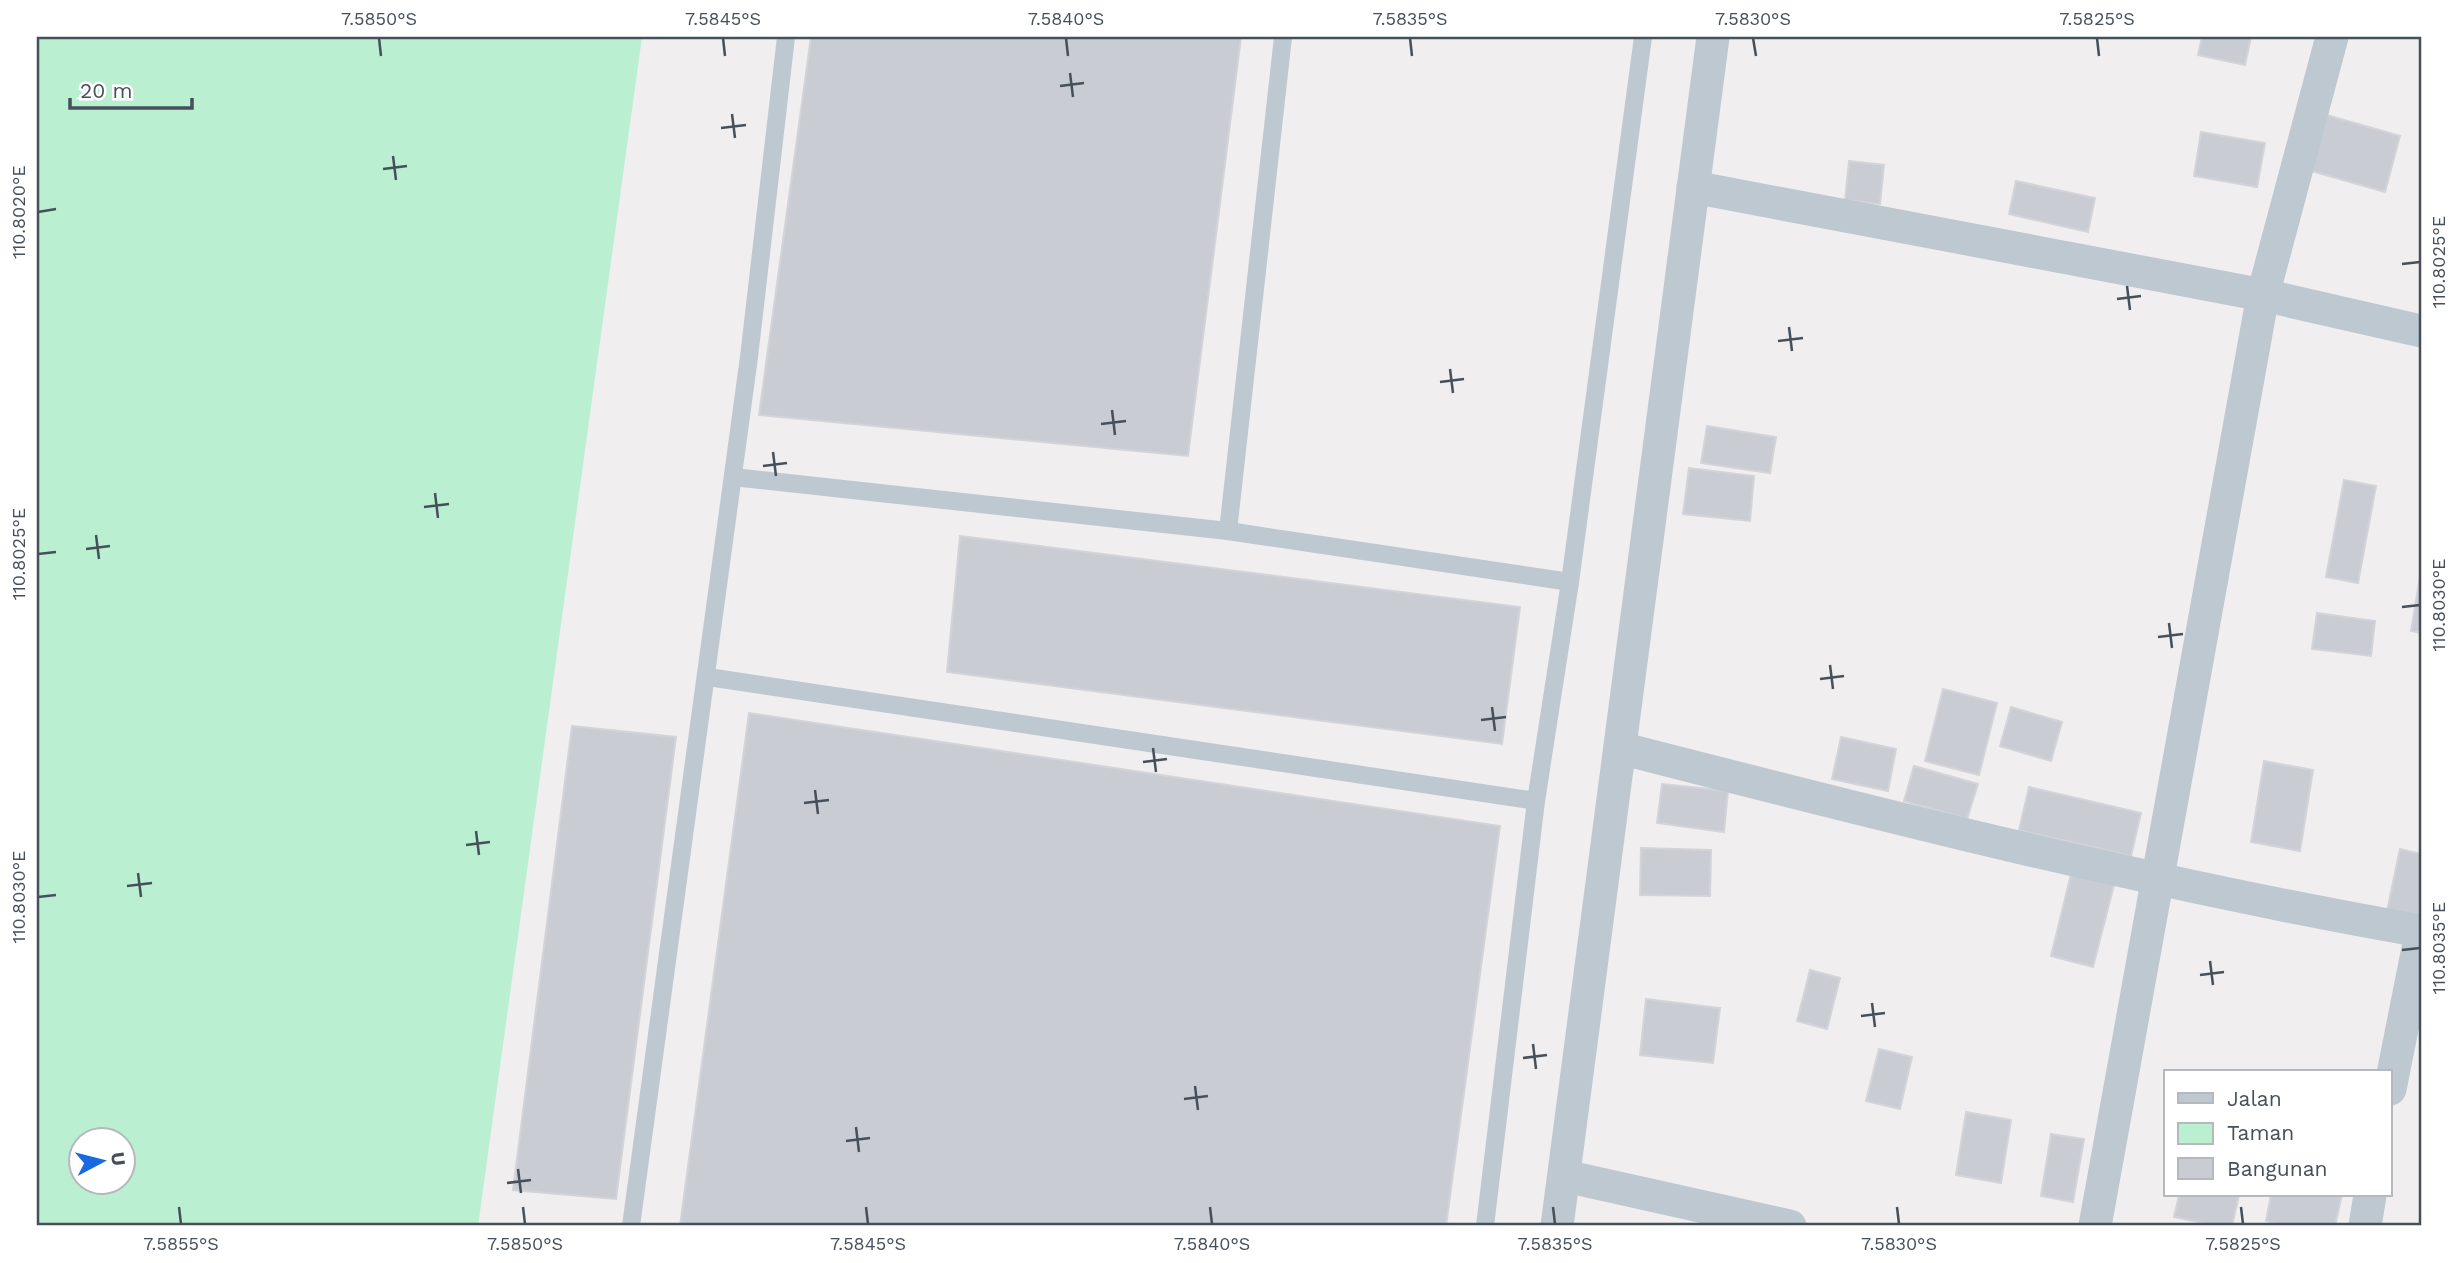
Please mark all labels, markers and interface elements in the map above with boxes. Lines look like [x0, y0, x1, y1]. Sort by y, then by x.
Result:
text: 7.5850°S [341, 8, 417, 29]
text: 7.5845°S [685, 8, 761, 29]
text: 7.5840°S [1028, 8, 1104, 29]
text: 7.5835°S [1372, 8, 1448, 29]
text: 7.5830°S [1715, 8, 1791, 29]
text: 7.5825°S [2059, 8, 2135, 29]
scale bar [70, 66, 192, 110]
text: 20 m [80, 78, 132, 103]
text: 110.8020°E [8, 165, 29, 259]
text: 110.8025°E [2428, 216, 2449, 308]
text: 110.8025°E [8, 508, 29, 600]
text: 110.8030°E [2428, 559, 2449, 651]
text: 110.8030°E [8, 851, 29, 943]
text: 110.8035°E [2428, 902, 2449, 994]
legend [2164, 1070, 2392, 1196]
text: Jalan [2227, 1086, 2282, 1111]
text: Taman [2227, 1120, 2294, 1145]
north arrow [66, 1126, 136, 1196]
text: U [106, 1151, 131, 1167]
text: Bangunan [2227, 1156, 2328, 1181]
text: 7.5855°S [143, 1233, 219, 1254]
text: 7.5850°S [487, 1233, 563, 1254]
text: 7.5845°S [830, 1233, 906, 1254]
text: 7.5840°S [1174, 1233, 1250, 1254]
text: 7.5835°S [1517, 1233, 1593, 1254]
text: 7.5830°S [1861, 1233, 1937, 1254]
text: 7.5825°S [2205, 1233, 2281, 1254]

